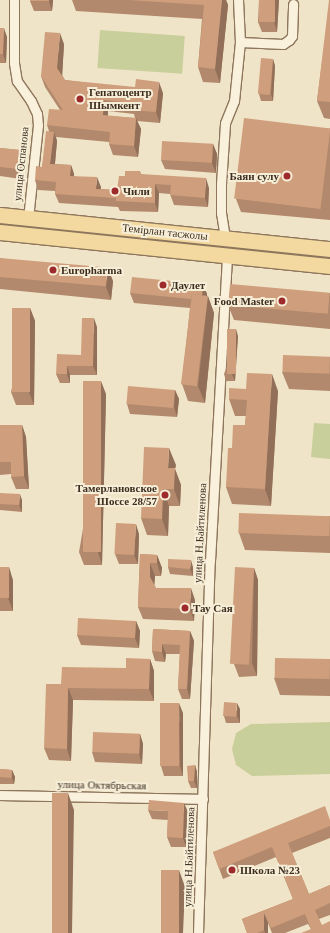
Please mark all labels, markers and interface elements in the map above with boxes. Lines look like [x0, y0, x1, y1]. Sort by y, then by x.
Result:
place label: Гепатоцентр Шымкент [89, 86, 152, 112]
marker: Гепатоцентр Шымкент [74, 93, 86, 105]
street label: улица Оспанова [11, 126, 31, 202]
place label: Баян сулу [230, 169, 279, 183]
marker: Баян сулу [282, 171, 292, 181]
place label: Чили [123, 184, 150, 198]
marker: Чили [110, 186, 120, 196]
street label: Темірлан тасжолы [122, 221, 208, 243]
place label: Europharma [61, 263, 122, 277]
marker: Europharma [48, 265, 58, 275]
place label: Даулет [171, 278, 205, 292]
marker: Даулет [158, 280, 168, 290]
place label: Food Master [214, 294, 274, 308]
marker: Food Master [277, 296, 287, 306]
place label: Тамерлановское Шоссе 28/57 [75, 482, 157, 508]
street label: улица Н.Байтиленова [191, 483, 209, 583]
marker: Тамерлановское Шоссе 28/57 [160, 490, 170, 500]
place label: Тау Сая [193, 601, 233, 615]
marker: Тау Сая [180, 603, 190, 613]
street label: улица Октябрьская [57, 778, 147, 792]
street label: улица Н.Байтиленова [181, 807, 197, 907]
place label: Школа №23 [240, 863, 300, 877]
marker: Школа №23 [227, 865, 237, 875]

